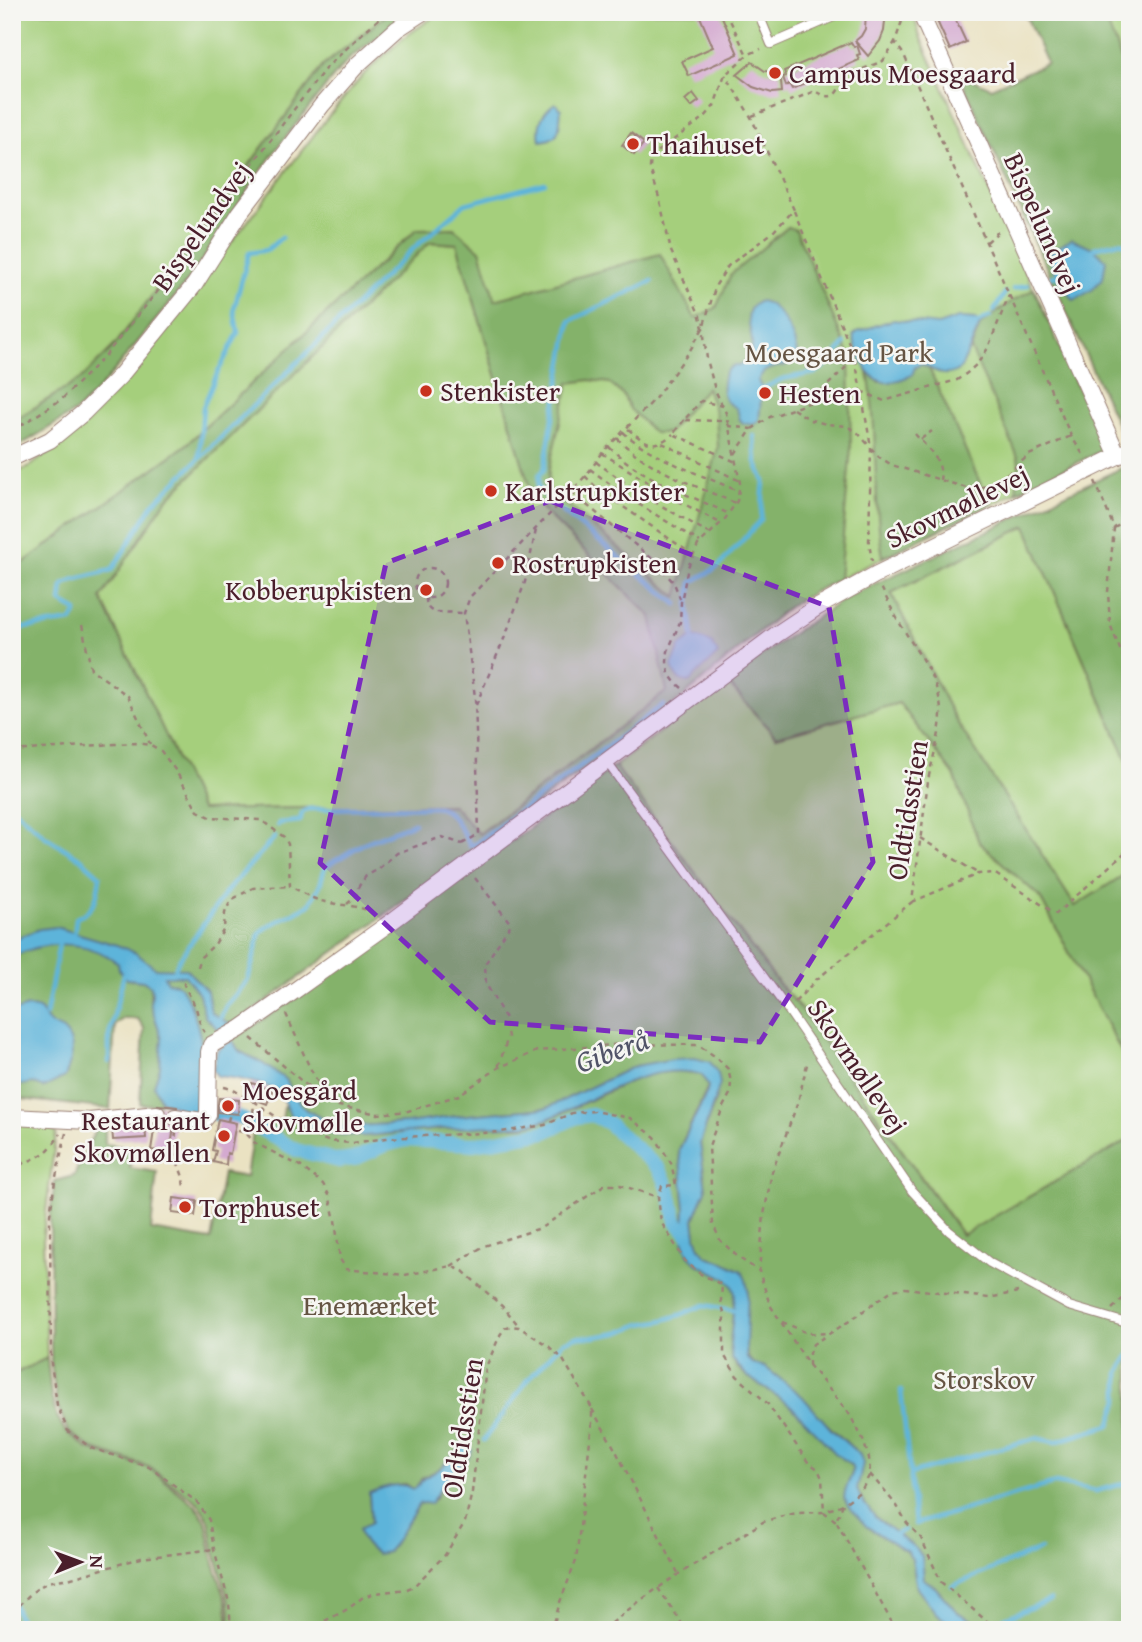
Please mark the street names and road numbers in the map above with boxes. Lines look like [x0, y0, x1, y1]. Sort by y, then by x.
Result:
street label: Bispelundvej [994, 146, 1093, 300]
street label: Bispelundvej [141, 152, 261, 299]
street label: Skovmøllevej [878, 453, 1035, 558]
street label: Oldtidsstien [875, 737, 938, 883]
street label: Skovmøllevej [798, 990, 919, 1141]
street label: Oldtidsstien [430, 1355, 493, 1501]

